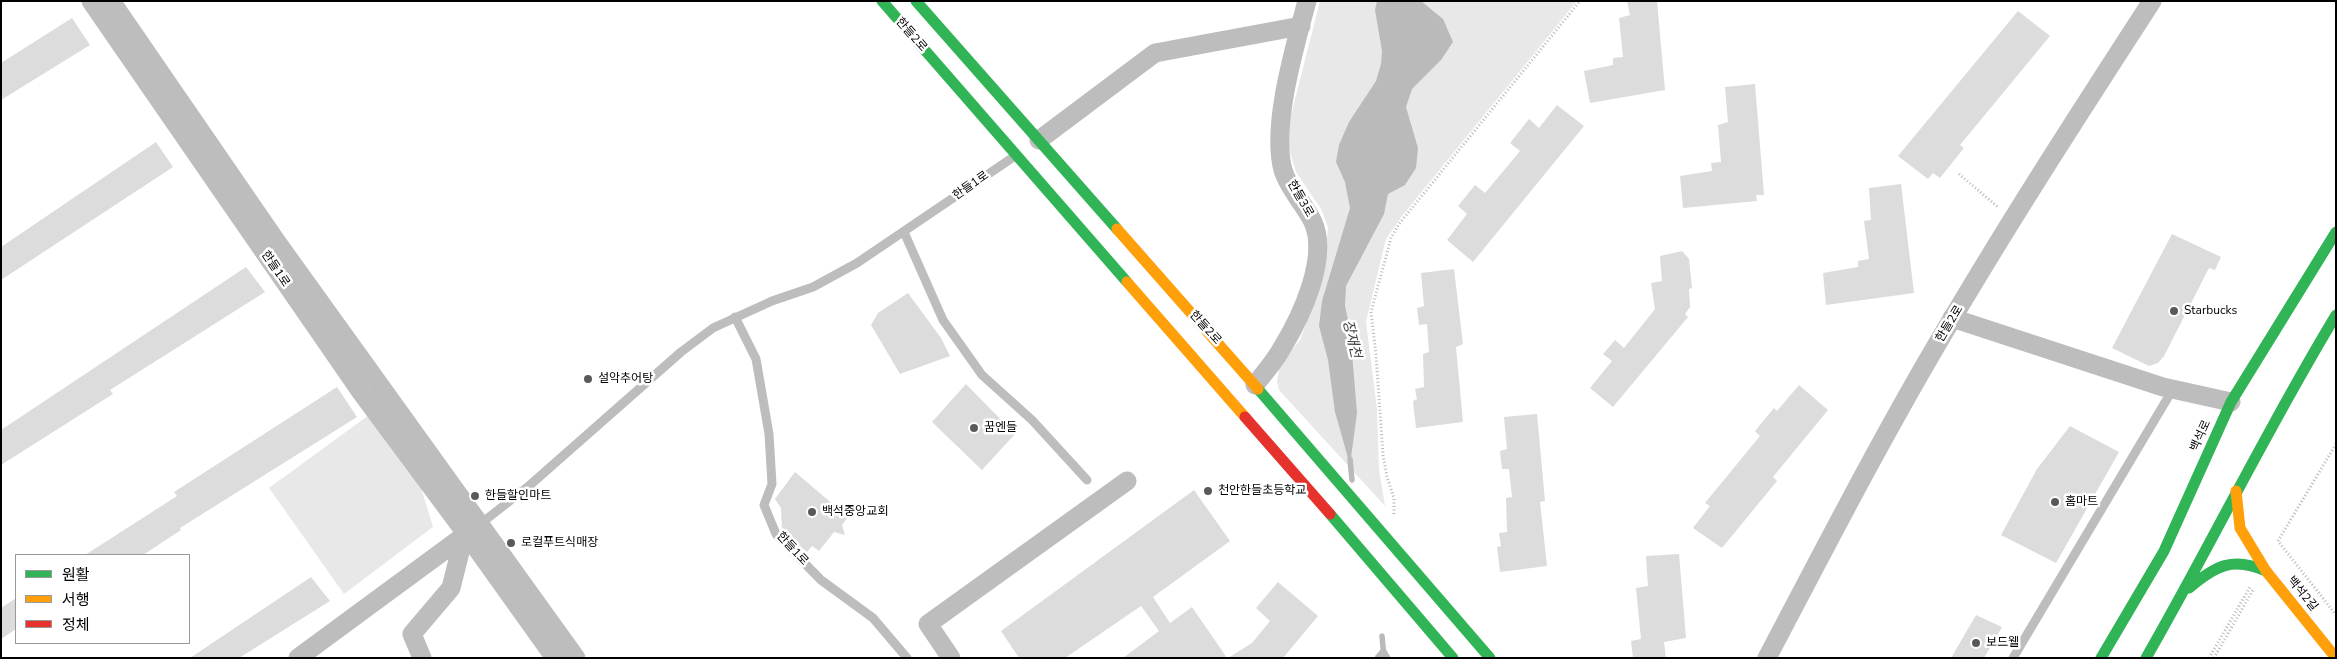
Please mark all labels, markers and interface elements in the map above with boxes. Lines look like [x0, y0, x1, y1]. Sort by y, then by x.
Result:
street label: 한들2로 [892, 15, 930, 55]
street label: 한들1로 [950, 169, 992, 203]
street label: 한들3로 [1284, 178, 1316, 220]
street label: 한들1로 [258, 248, 292, 290]
street label: 한들2로 [1933, 303, 1967, 345]
place label: Starbucks [2184, 304, 2237, 318]
marker: Starbucks [2168, 305, 2180, 317]
street label: 한들2로 [1186, 308, 1224, 348]
water label: 장재천 [1338, 318, 1364, 360]
place label: 설악추어탕 [598, 372, 653, 386]
marker: 설악추어탕 [582, 373, 594, 385]
street label: 백석로 [2188, 418, 2214, 454]
place label: 꿈엔들 [984, 421, 1017, 435]
marker: 꿈엔들 [968, 422, 980, 434]
place label: 천안한들초등학교 [1218, 484, 1306, 498]
marker: 천안한들초등학교 [1202, 485, 1214, 497]
place label: 한들할인마트 [485, 489, 551, 503]
marker: 한들할인마트 [469, 490, 481, 502]
place label: 홈마트 [2065, 495, 2098, 509]
marker: 홈마트 [2049, 496, 2061, 508]
place label: 백석중앙교회 [822, 505, 888, 519]
marker: 백석중앙교회 [806, 506, 818, 518]
street label: 한들1로 [773, 529, 811, 569]
place label: 로컬푸트식매장 [521, 536, 598, 550]
marker: 로컬푸트식매장 [505, 537, 517, 549]
legend [15, 554, 190, 644]
text: 원활 [62, 565, 90, 585]
street label: 백석2길 [2284, 574, 2320, 614]
text: 서행 [62, 590, 90, 610]
text: 정체 [62, 615, 90, 635]
place label: 보드웰 [1986, 636, 2019, 650]
marker: 보드웰 [1970, 637, 1982, 649]

